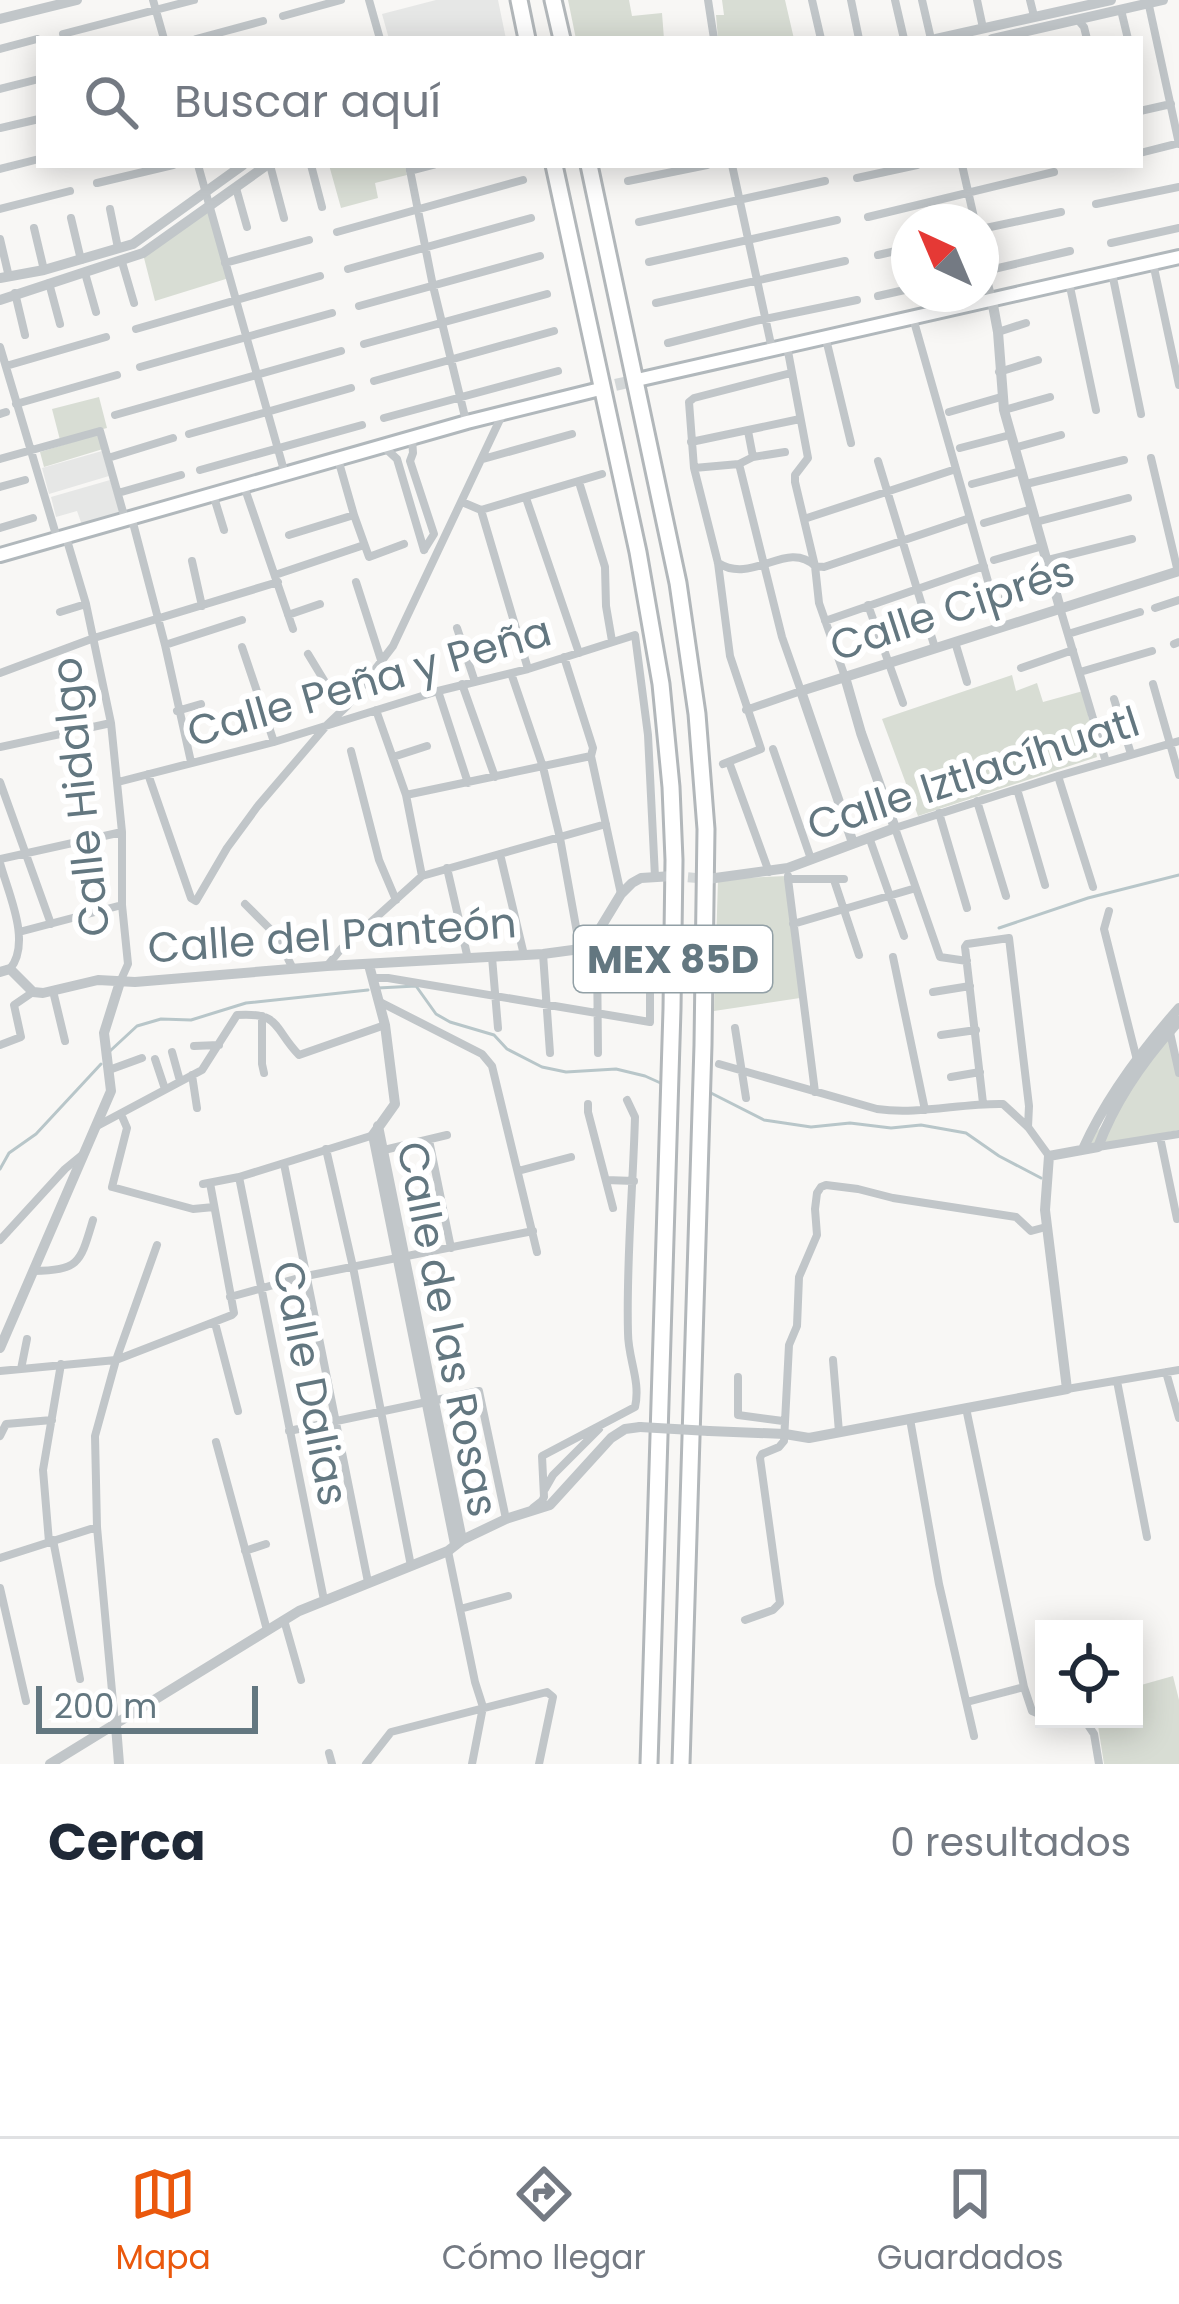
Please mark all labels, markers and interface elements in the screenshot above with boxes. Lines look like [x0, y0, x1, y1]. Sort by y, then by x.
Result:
search box [36, 36, 1143, 168]
icon: search [78, 69, 144, 135]
text: Buscar aquí [174, 70, 441, 133]
north arrow [891, 204, 999, 312]
street label: Calle Ciprés [822, 541, 1082, 676]
street label: Calle Peña y Peña [180, 601, 558, 762]
street label: Calle Hidalgo [36, 654, 124, 940]
street label: Calle Iztlacíhuatl [800, 692, 1147, 855]
street label: Calle del Panteón [146, 893, 518, 978]
road number: MEX 85D [574, 926, 772, 992]
street label: Calle de las Rosas [382, 1137, 513, 1522]
street label: Calle Dalias [258, 1256, 363, 1510]
map controls [1035, 1620, 1143, 1728]
button: locate [1035, 1620, 1143, 1728]
scale bar [36, 1680, 258, 1733]
text: 200 m [54, 1683, 157, 1730]
text: Cerca [48, 1806, 206, 1878]
text: 0 resultados [890, 1815, 1131, 1870]
tab: Mapa [115, 2161, 211, 2283]
tab: Cómo llegar [442, 2161, 646, 2283]
tab: Guardados [877, 2161, 1064, 2283]

